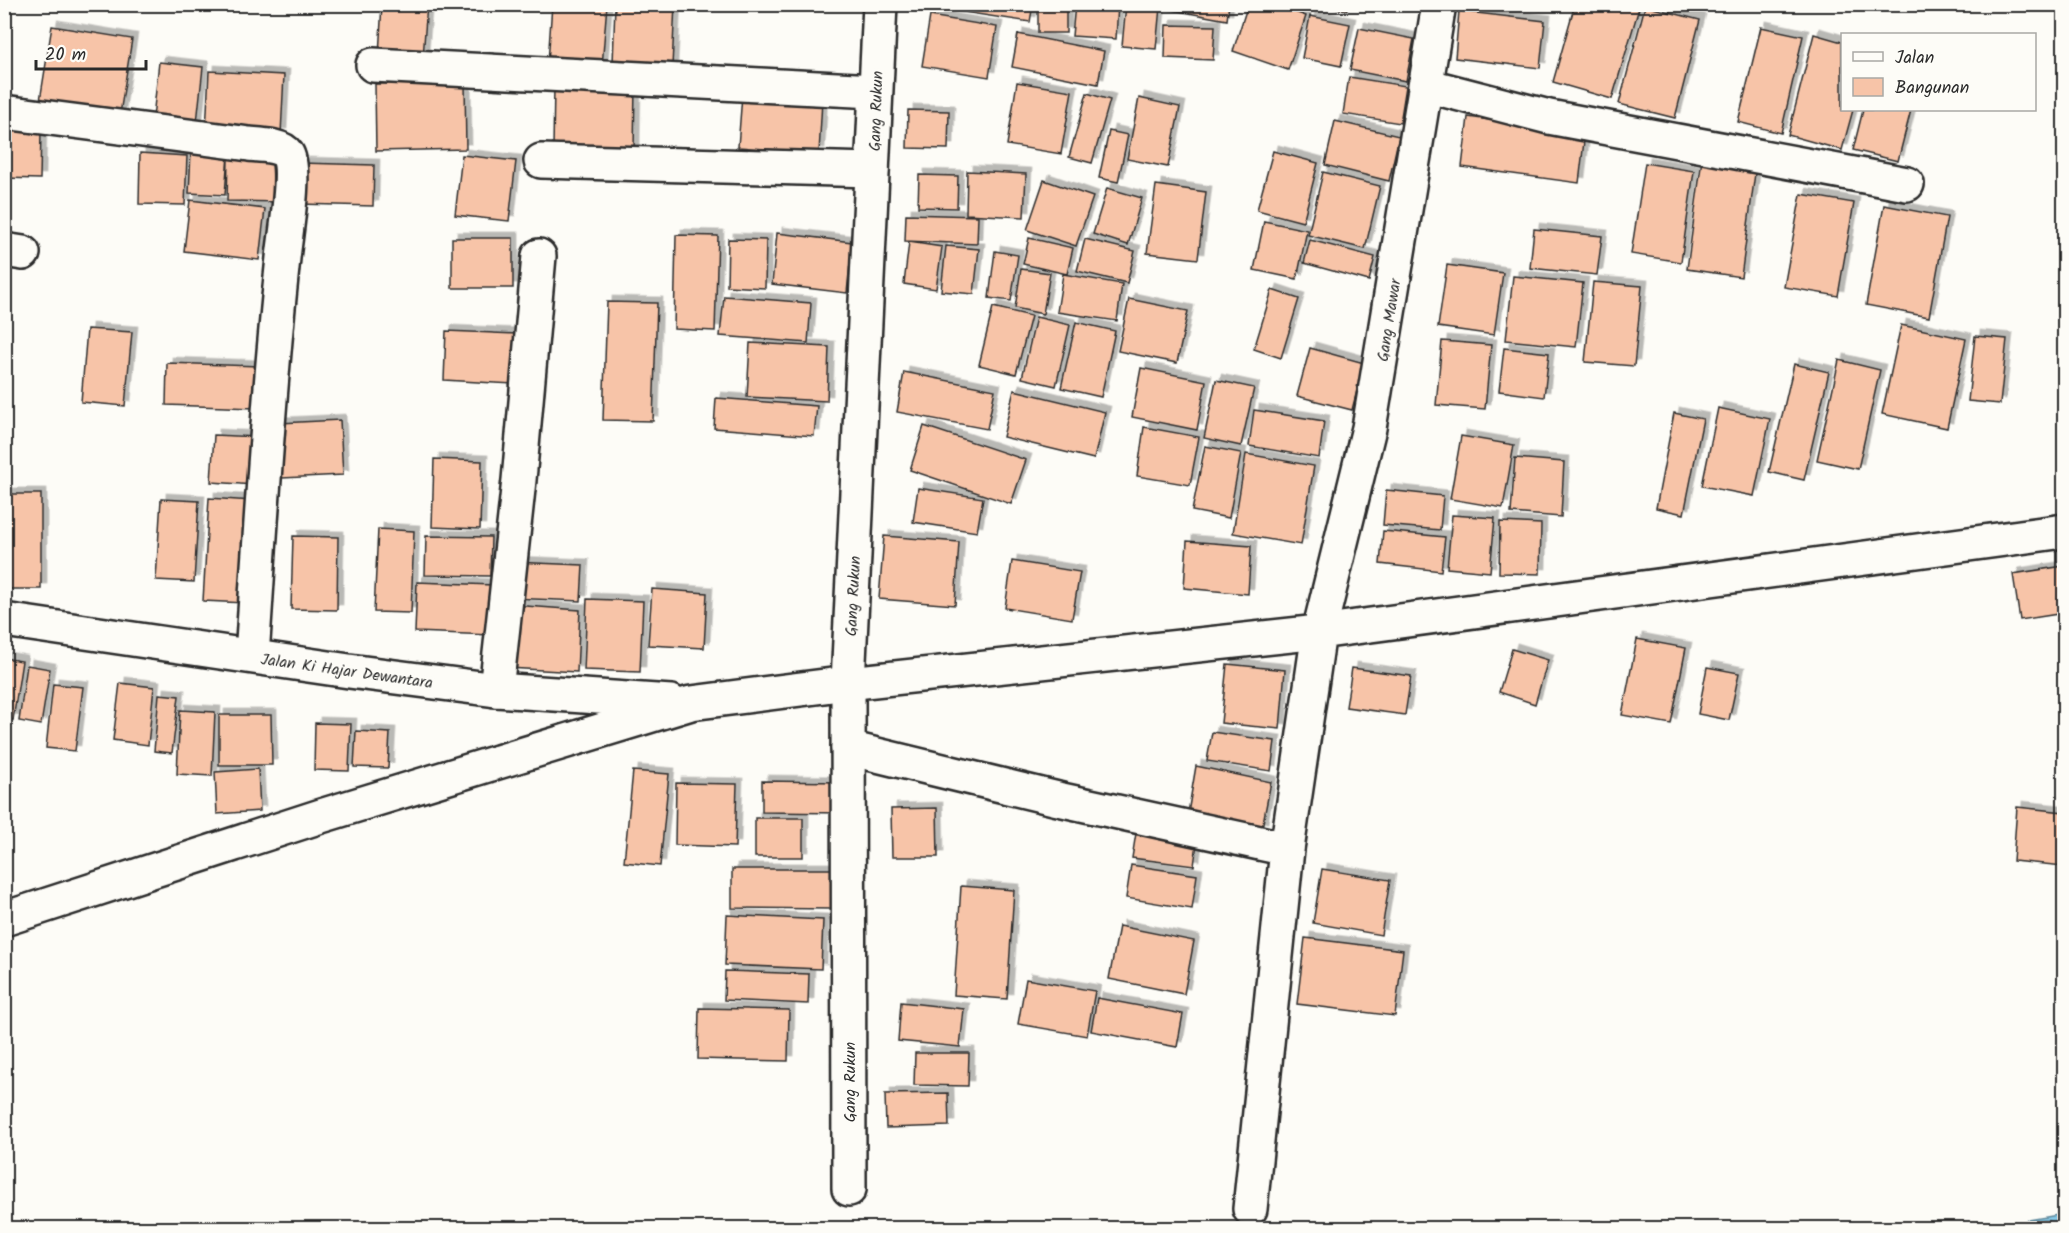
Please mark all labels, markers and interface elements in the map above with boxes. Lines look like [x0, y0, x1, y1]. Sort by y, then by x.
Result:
scale bar [36, 33, 146, 71]
legend [1841, 33, 2036, 111]
text: 20 m [45, 41, 86, 70]
text: Jalan [1895, 44, 1934, 73]
street label: Gang Rukun [863, 70, 890, 152]
text: Bangunan [1895, 74, 1969, 103]
street label: Gang Mawar [1371, 275, 1409, 363]
street label: Gang Rukun [839, 555, 868, 637]
street label: Jalan Ki Hajar Dewantara [259, 647, 434, 696]
street label: Gang Rukun [838, 1042, 863, 1122]

